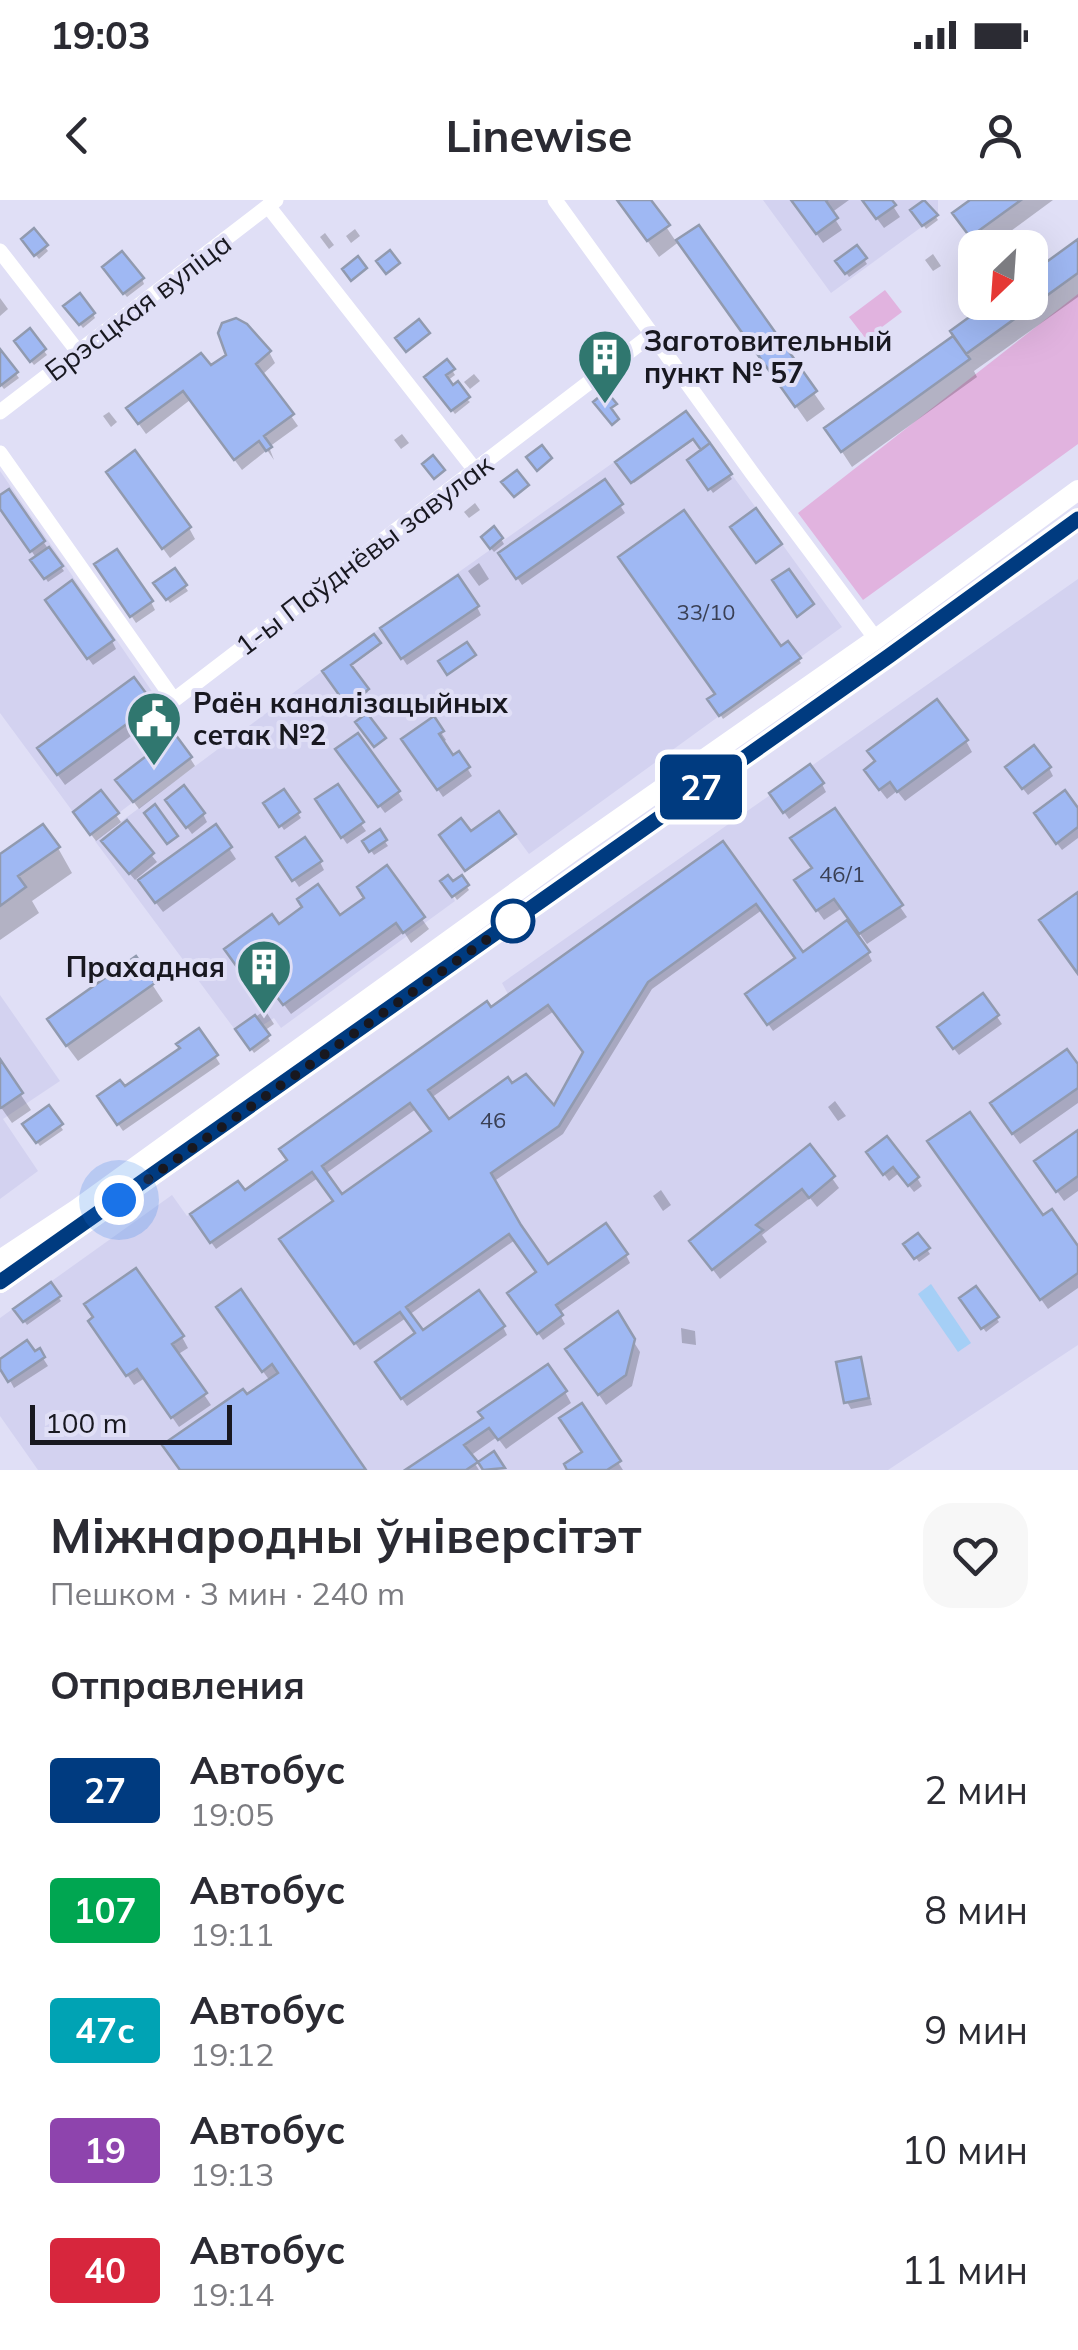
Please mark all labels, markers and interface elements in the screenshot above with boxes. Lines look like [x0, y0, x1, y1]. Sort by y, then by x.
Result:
text: 19:03 [50, 11, 151, 59]
text: Linewise [445, 107, 633, 163]
icon: back [50, 108, 105, 163]
icon: person [973, 108, 1028, 163]
street label: Брэсцкая вуліца [38, 225, 238, 388]
north arrow [958, 230, 1048, 320]
map controls [958, 230, 1048, 320]
place label: Заготовительный пункт № 57 [644, 323, 892, 390]
building icon: Заготовительный пункт № 57 [575, 327, 635, 406]
street label: 1-ы Паўднёвы завулак [228, 446, 500, 663]
house number: 33/10 [676, 598, 736, 626]
place label: Раён каналізацыйных сетак №2 [193, 685, 508, 752]
public building icon: Раён каналізацыйных сетак №2 [124, 689, 184, 768]
line badge: 27 [656, 754, 746, 820]
text: 27 [680, 765, 722, 809]
house number: 46/1 [819, 860, 865, 888]
unlabelled marker [492, 900, 534, 942]
building icon: Прахадная [234, 937, 294, 1016]
place label: Прахадная [66, 949, 225, 984]
house number: 46 [480, 1106, 506, 1134]
your location [94, 1175, 144, 1225]
scale bar [30, 1400, 232, 1444]
text: 100 m [45, 1405, 127, 1440]
button: heart [923, 1503, 1028, 1608]
text: Міжнародны ўніверсітэт [50, 1505, 642, 1565]
text: Пешком · 3 мин · 240 m [50, 1573, 405, 1613]
text: Отправления [50, 1661, 305, 1709]
text: Автобус [190, 1746, 345, 1794]
text: 2 мин [924, 1766, 1028, 1814]
text: 27 [84, 1768, 126, 1812]
text: 19:05 [190, 1794, 274, 1834]
text: Автобус [190, 1866, 345, 1914]
text: 8 мин [924, 1886, 1028, 1934]
text: 107 [73, 1888, 137, 1932]
text: 19:11 [190, 1914, 274, 1954]
text: Автобус [190, 1986, 345, 2034]
text: 9 мин [924, 2006, 1028, 2054]
text: 47с [75, 2008, 135, 2052]
text: 19:12 [190, 2034, 274, 2074]
text: Автобус [190, 2106, 345, 2154]
text: 10 мин [902, 2126, 1028, 2174]
text: 19 [84, 2128, 126, 2172]
text: 19:13 [190, 2154, 274, 2194]
text: Автобус [190, 2226, 345, 2274]
text: 11 мин [902, 2246, 1028, 2294]
text: 40 [84, 2248, 126, 2292]
text: 19:14 [190, 2274, 274, 2314]

